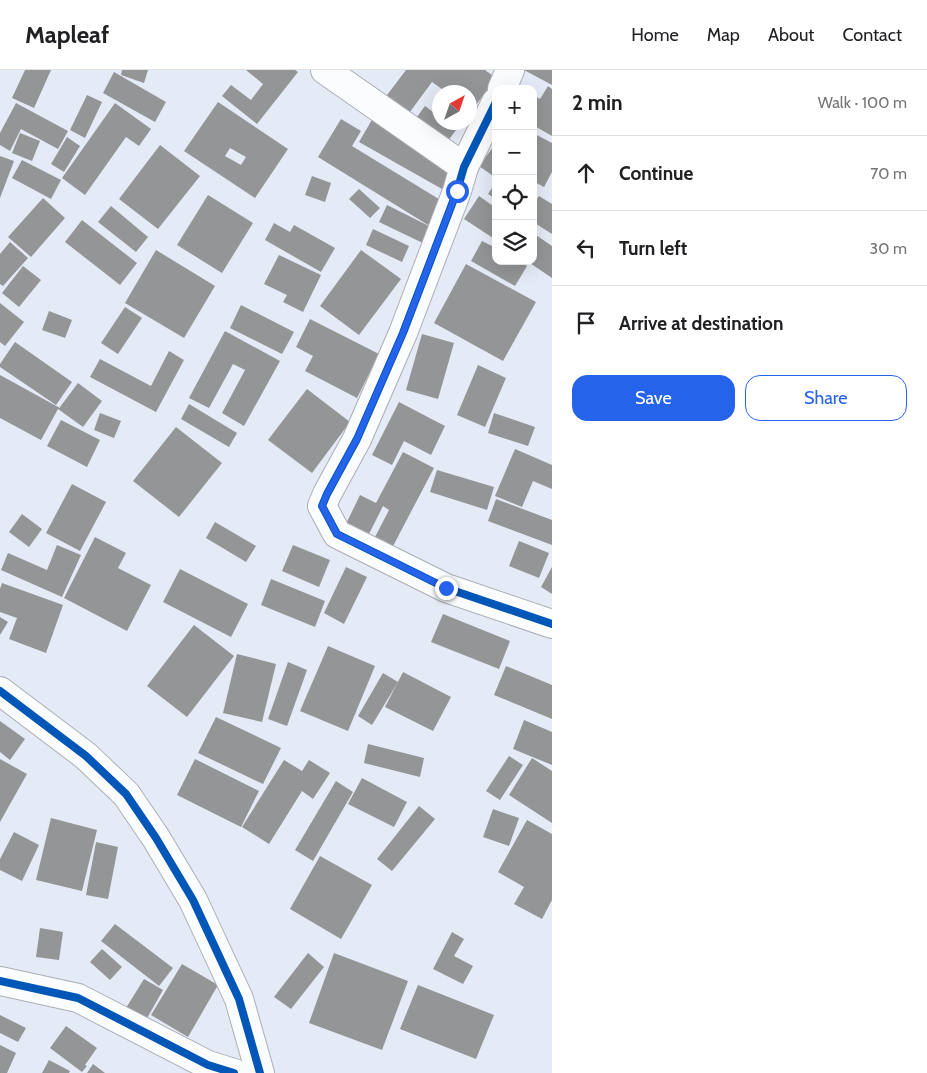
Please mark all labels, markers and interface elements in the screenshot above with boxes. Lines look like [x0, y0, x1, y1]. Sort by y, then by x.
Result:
text: Mapleaf [25, 20, 109, 49]
text: Home [631, 24, 679, 46]
text: Map [707, 24, 740, 46]
text: About [768, 24, 814, 46]
text: Contact [842, 24, 902, 46]
north arrow [432, 85, 477, 130]
map controls [492, 85, 537, 265]
button: + [492, 85, 537, 130]
text: 2 min [572, 90, 623, 115]
text: Walk · 100 m [818, 93, 907, 112]
button: − [492, 130, 537, 175]
icon: ahead [572, 159, 600, 187]
text: Continue [619, 162, 693, 185]
text: 70 m [870, 164, 907, 183]
button: locate [492, 175, 537, 220]
route start [446, 180, 469, 203]
button: layers [492, 220, 537, 265]
icon: left [572, 234, 600, 262]
text: Turn left [619, 237, 687, 260]
text: 30 m [870, 239, 907, 258]
icon: arrive [572, 309, 600, 337]
text: Arrive at destination [619, 312, 783, 335]
button: Save [572, 375, 735, 421]
button: Share [745, 375, 907, 421]
route end [435, 577, 458, 600]

